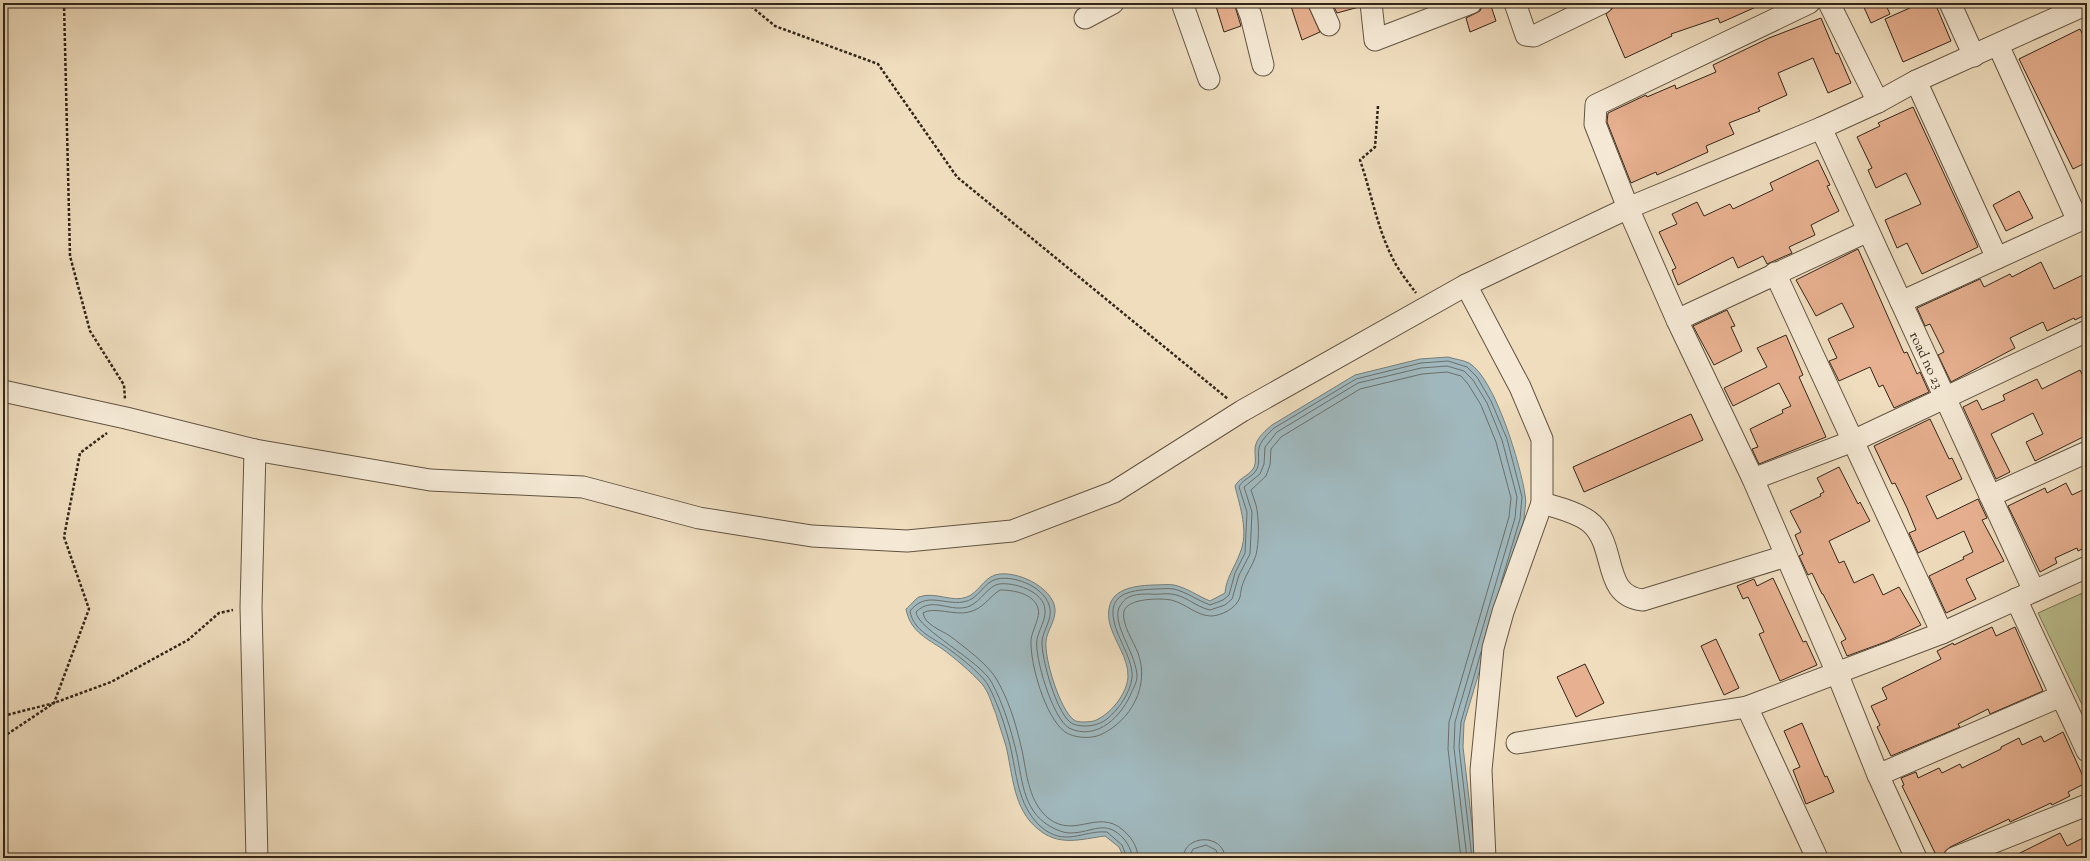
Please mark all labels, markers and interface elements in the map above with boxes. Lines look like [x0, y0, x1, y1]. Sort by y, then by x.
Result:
street label: road no 23 [1903, 329, 1947, 393]

